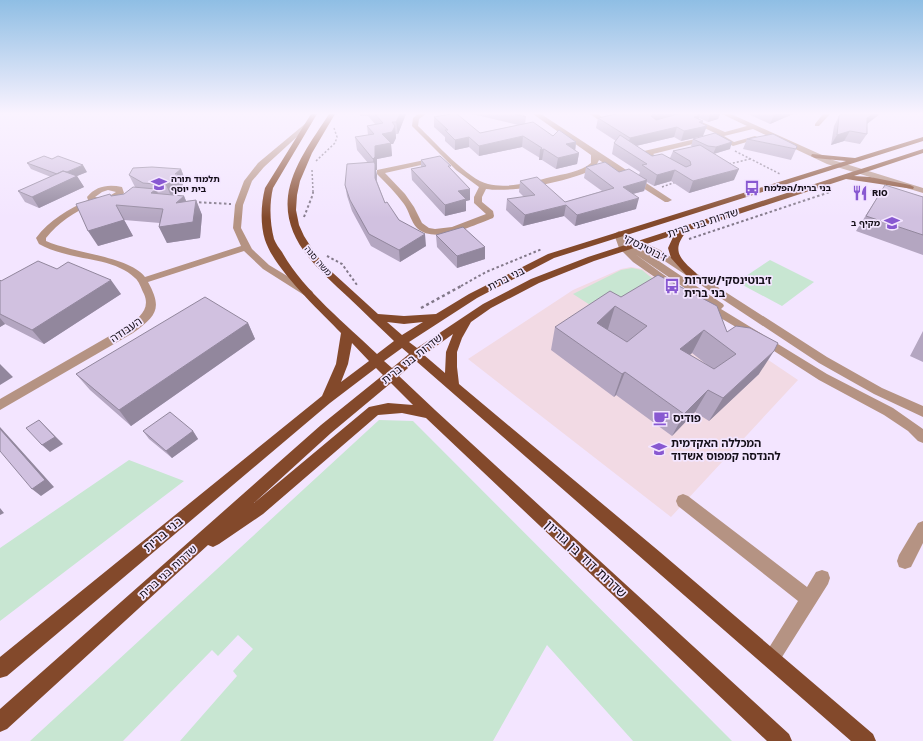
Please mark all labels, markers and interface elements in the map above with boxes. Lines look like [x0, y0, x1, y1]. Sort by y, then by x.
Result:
place label: תלמוד תורה בית יוסף [171, 174, 220, 194]
school or university icon: תלמוד תורה בית יוסף [150, 175, 168, 193]
bus stop icon: בני ברית/הפלמח [743, 179, 761, 197]
place label: בני ברית/הפלמח [764, 183, 832, 193]
restaurant icon: RIO [851, 184, 869, 202]
place label: RIO [872, 188, 888, 198]
street label: שדרות בני ברית [666, 205, 740, 241]
school or university icon: מקיף ב [883, 214, 901, 232]
place label: מקיף ב [851, 218, 881, 228]
street label: ז'בוטינסקי [621, 231, 669, 265]
street label: משה סנה [302, 244, 334, 278]
street label: בני ברית [485, 264, 527, 294]
place label: ז׳בוטינסקי/שדרות בני ברית [684, 274, 772, 300]
bus stop icon: ז׳בוטינסקי/שדרות בני ברית [663, 277, 681, 295]
street label: העבודה [108, 315, 144, 345]
street label: שדרות בני ברית [379, 331, 445, 387]
cafe icon: פודיס [652, 409, 670, 427]
place label: פודיס [673, 412, 701, 425]
place label: המכללה האקדמית להנדסה קמפוס אשדוד [671, 437, 781, 463]
school or university icon: המכללה האקדמית להנדסה קמפוס אשדוד [650, 440, 668, 458]
street label: בני ברית [140, 513, 186, 555]
street label: שדרות דוד בן גוריון [542, 517, 630, 601]
street label: שדרות בני ברית [136, 543, 200, 601]

